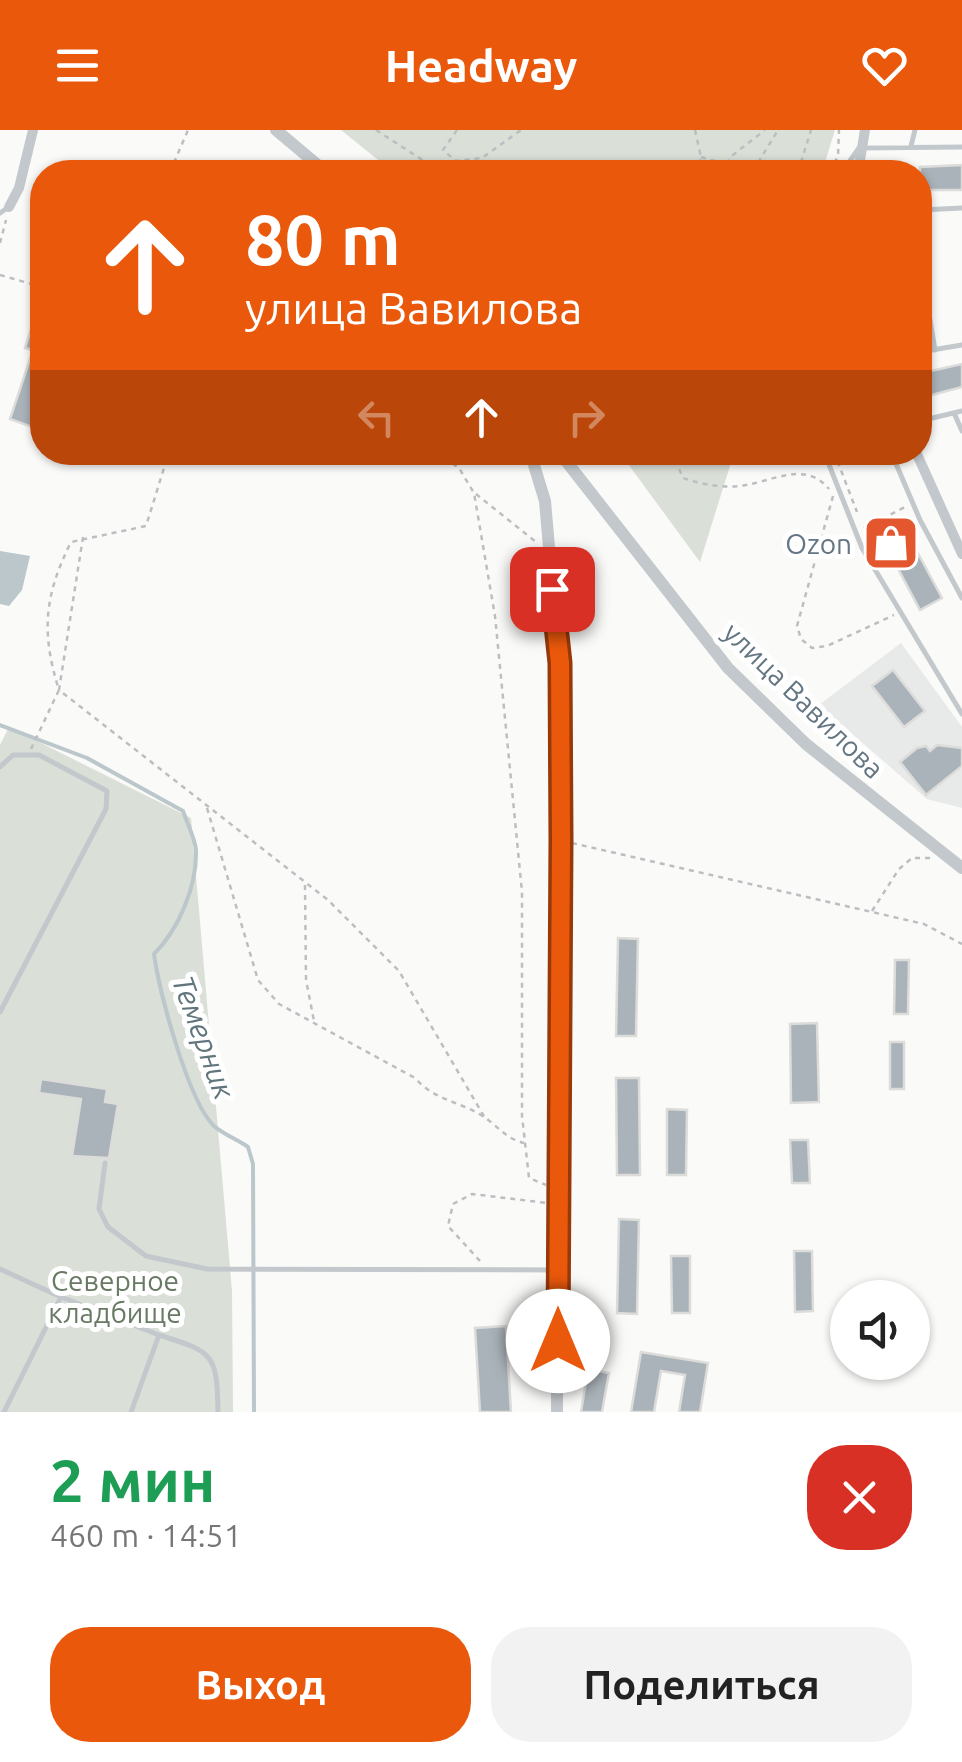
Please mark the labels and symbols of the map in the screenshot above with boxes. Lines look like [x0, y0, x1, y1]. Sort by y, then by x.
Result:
shop icon: Ozon [861, 513, 921, 573]
place label: Ozon [785, 528, 852, 559]
pin [510, 547, 595, 632]
street label: улица Вавилова [718, 616, 890, 784]
water label: Темерник [166, 971, 242, 1104]
park label: Северное кладбище [48, 1265, 182, 1328]
position arrow [506, 1289, 610, 1393]

